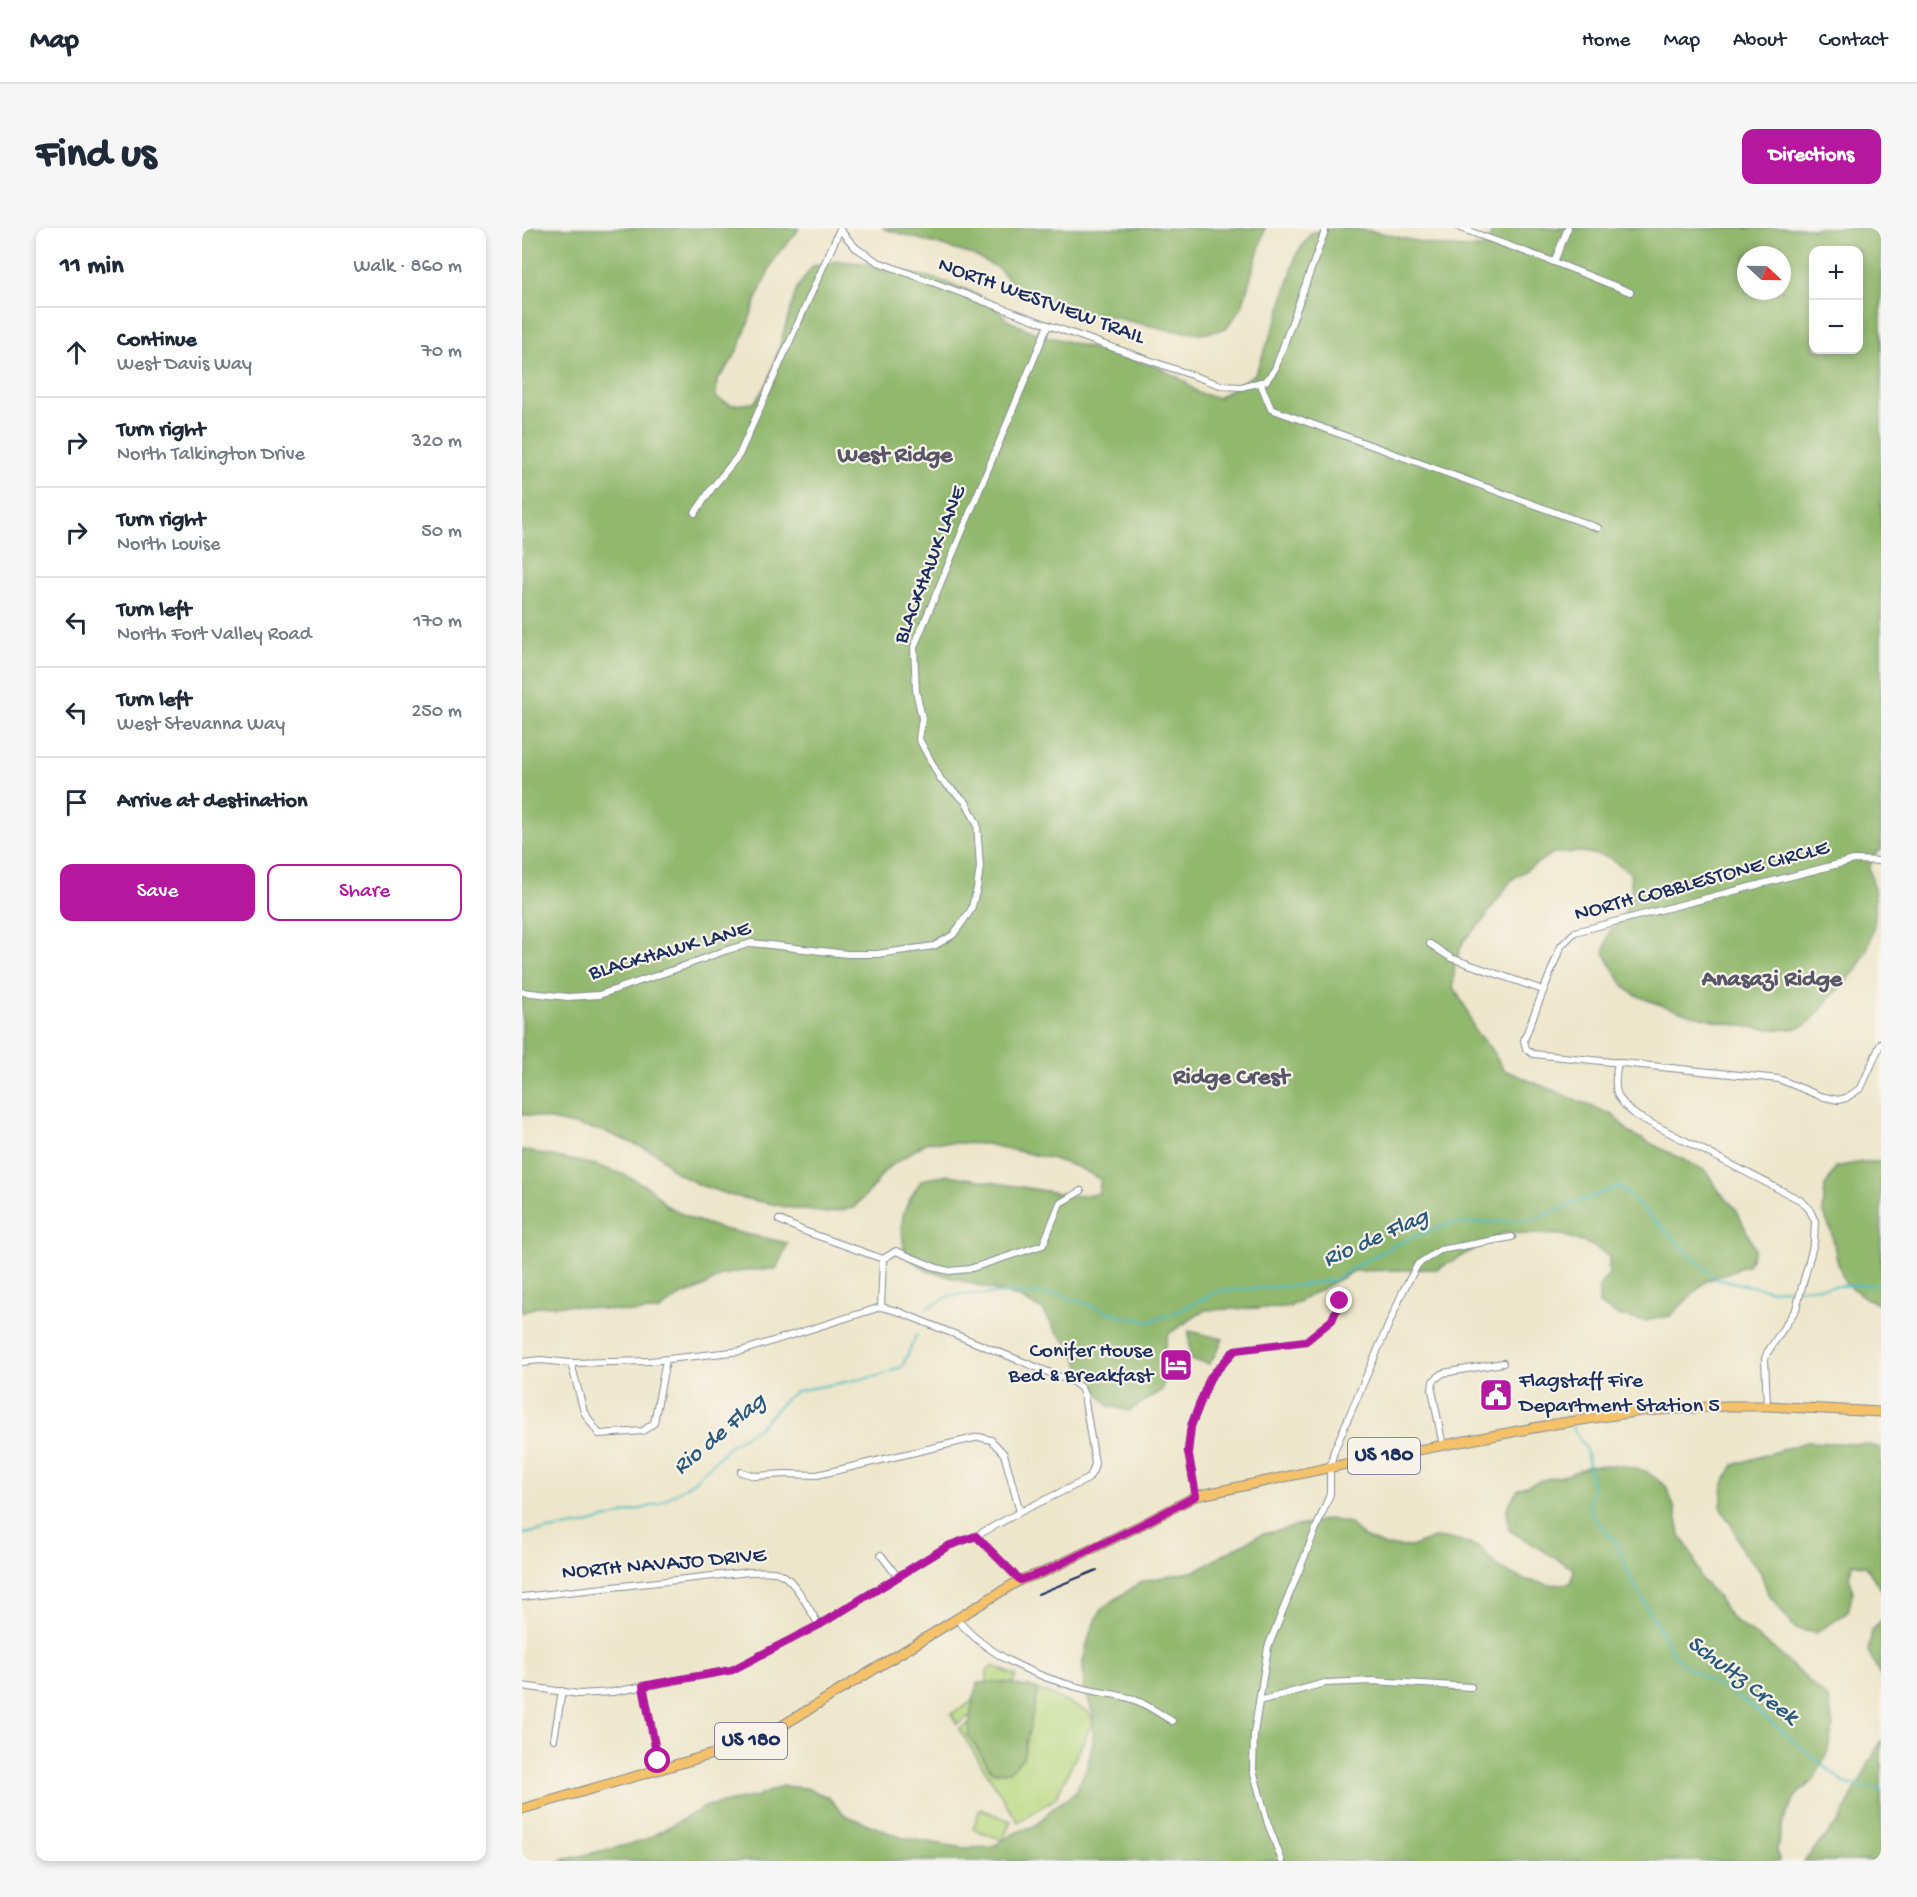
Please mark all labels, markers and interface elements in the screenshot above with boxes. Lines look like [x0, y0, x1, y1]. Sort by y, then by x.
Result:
text: Map [30, 25, 79, 58]
text: Home [1582, 29, 1630, 54]
text: Map [1663, 29, 1700, 54]
text: About [1733, 29, 1786, 54]
text: Contact [1819, 29, 1887, 54]
button: Directions [1742, 129, 1881, 184]
text: Find us [36, 132, 156, 181]
north arrow [1737, 246, 1791, 300]
map controls [1809, 246, 1863, 354]
button: + [1809, 246, 1863, 300]
text: 11 min [60, 252, 124, 283]
street label: NORTH WESTVIEW TRAIL [934, 253, 1149, 352]
text: Walk · 860 m [353, 256, 462, 279]
button: − [1809, 300, 1863, 354]
text: Continue [117, 328, 197, 354]
icon: ahead [60, 336, 93, 369]
text: 70 m [421, 341, 462, 364]
text: West Davis Way [117, 354, 252, 377]
text: Turn right [117, 418, 205, 444]
icon: right [60, 426, 93, 459]
text: 320 m [412, 431, 462, 454]
district label: West Ridge [837, 442, 954, 471]
text: North Talkington Drive [117, 444, 305, 467]
street label: BLACKHAWK LANE [889, 481, 974, 649]
text: Turn right [117, 508, 205, 534]
icon: right [60, 516, 93, 549]
text: 50 m [421, 521, 462, 544]
text: North Louise [117, 534, 220, 557]
text: Turn left [117, 598, 191, 624]
icon: left [60, 606, 93, 639]
text: 170 m [413, 611, 462, 634]
text: North Fort Valley Road [117, 624, 311, 647]
text: Turn left [117, 688, 191, 714]
icon: left [60, 696, 93, 729]
text: 250 m [411, 701, 462, 724]
text: West Stevanna Way [117, 714, 285, 737]
icon: arrive [60, 786, 93, 819]
text: Arrive at destination [117, 789, 307, 815]
street label: NORTH COBBLESTONE CIRCLE [1572, 835, 1833, 929]
button: Save [60, 864, 255, 921]
button: Share [267, 864, 462, 921]
street label: BLACKHAWK LANE [585, 916, 755, 988]
district label: Anasazi Ridge [1701, 966, 1844, 995]
district label: Ridge Crest [1172, 1064, 1291, 1093]
water label: Rio de Flag [1319, 1202, 1435, 1275]
route end [1326, 1287, 1352, 1313]
place label: Conifer House Bed & Breakfast [1008, 1339, 1155, 1390]
hotel icon: Conifer House Bed & Breakfast [1158, 1347, 1194, 1383]
place label: Flagstaff Fire Department Station 5 [1517, 1369, 1720, 1420]
public building icon: Flagstaff Fire Department Station 5 [1478, 1377, 1514, 1413]
water label: Rio de Flag [668, 1387, 773, 1482]
road number: US 180 [1348, 1438, 1420, 1474]
street label: NORTH NAVAJO DRIVE [561, 1543, 769, 1587]
water label: Schultz Creek [1681, 1630, 1805, 1734]
road number: US 180 [715, 1723, 787, 1759]
route start [644, 1747, 670, 1773]

